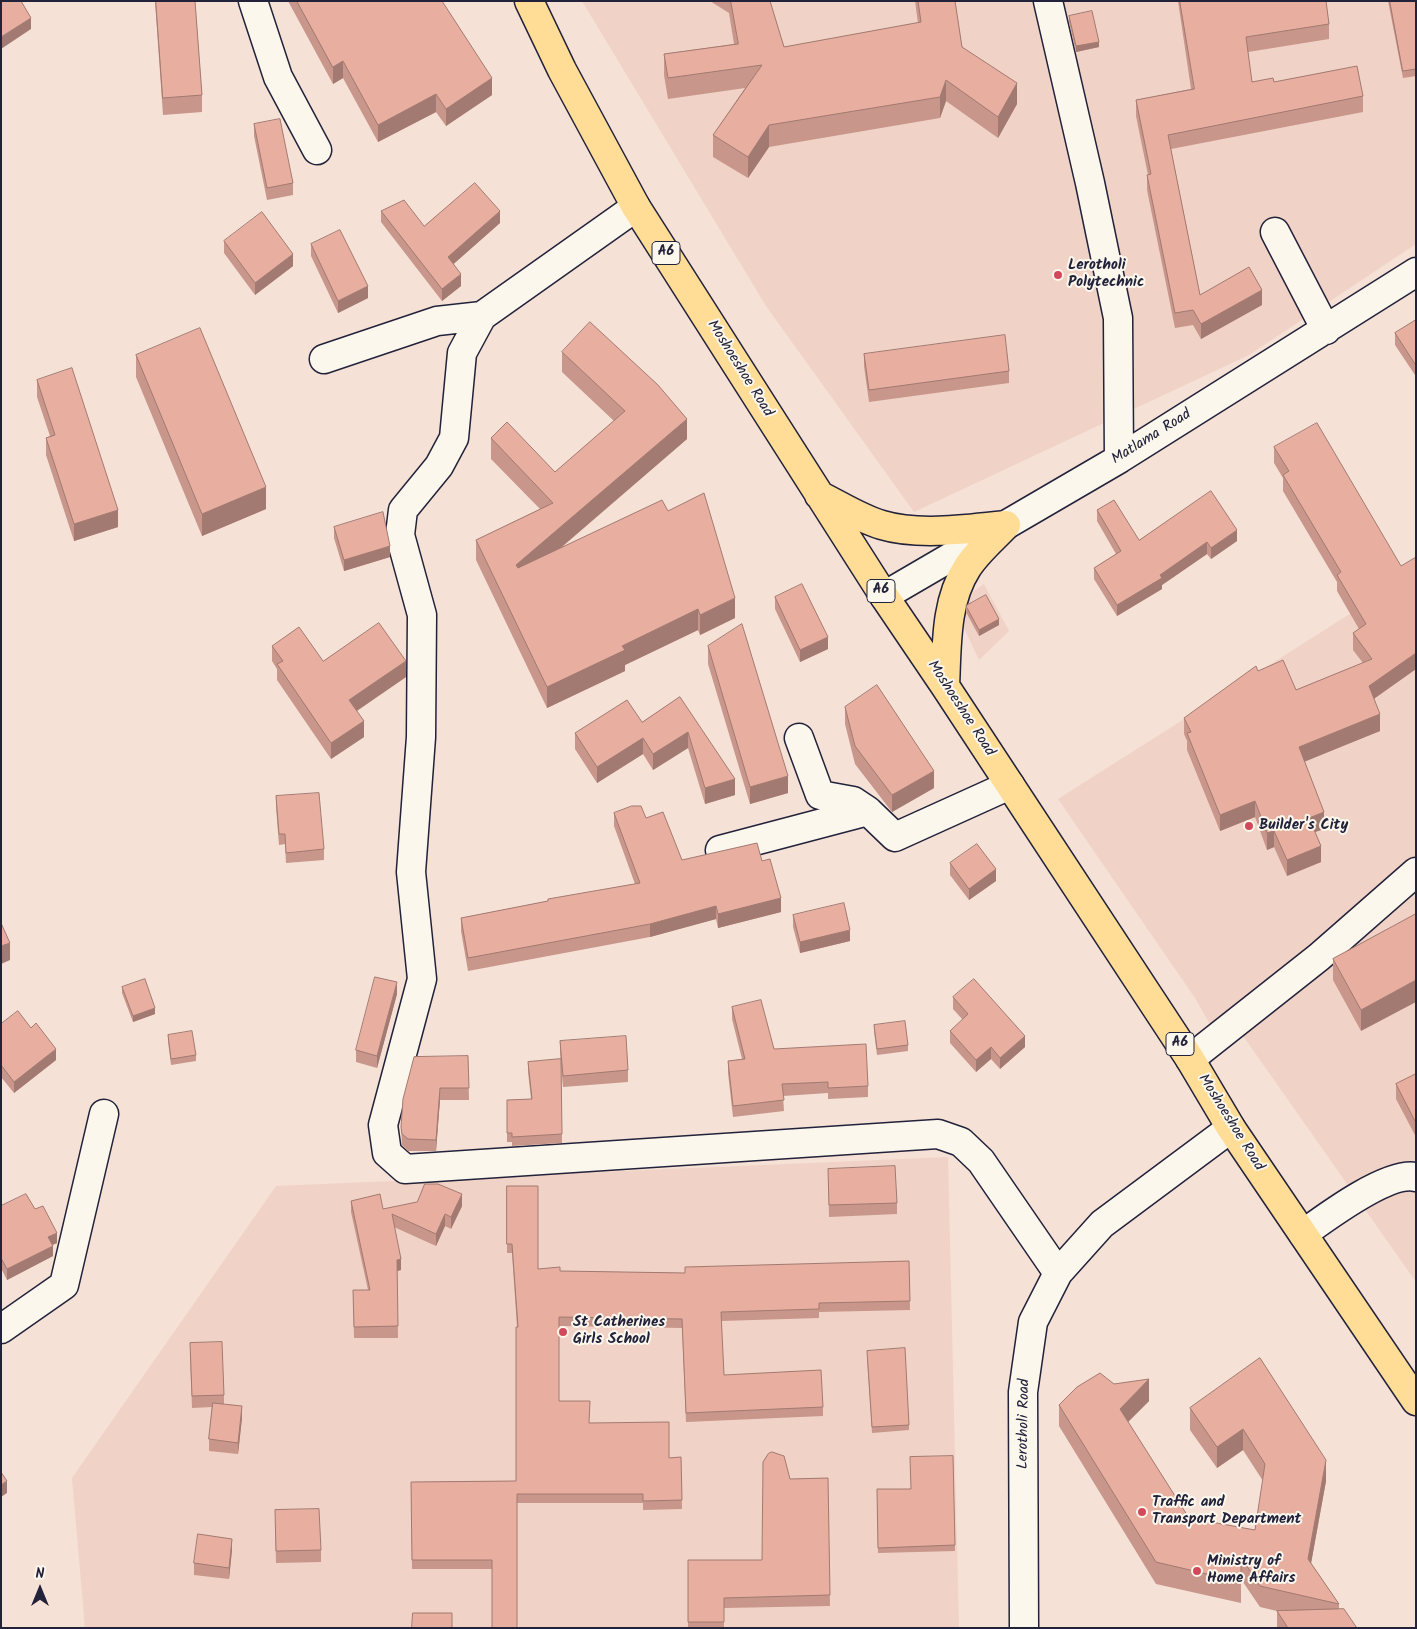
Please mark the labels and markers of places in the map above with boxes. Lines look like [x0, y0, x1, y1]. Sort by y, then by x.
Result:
place label: Lerotholi Polytechnic [1068, 257, 1144, 292]
marker: Lerotholi Polytechnic [1052, 269, 1064, 281]
place label: Builder's City [1259, 817, 1348, 835]
marker: Builder's City [1243, 820, 1255, 832]
place label: St Catherines Girls School [573, 1314, 665, 1349]
marker: St Catherines Girls School [557, 1326, 569, 1338]
place label: Traffic and Transport Department [1152, 1494, 1301, 1529]
marker: Traffic and Transport Department [1136, 1506, 1148, 1518]
place label: Ministry of Home Affairs [1207, 1553, 1295, 1588]
marker: Ministry of Home Affairs [1191, 1565, 1203, 1577]

